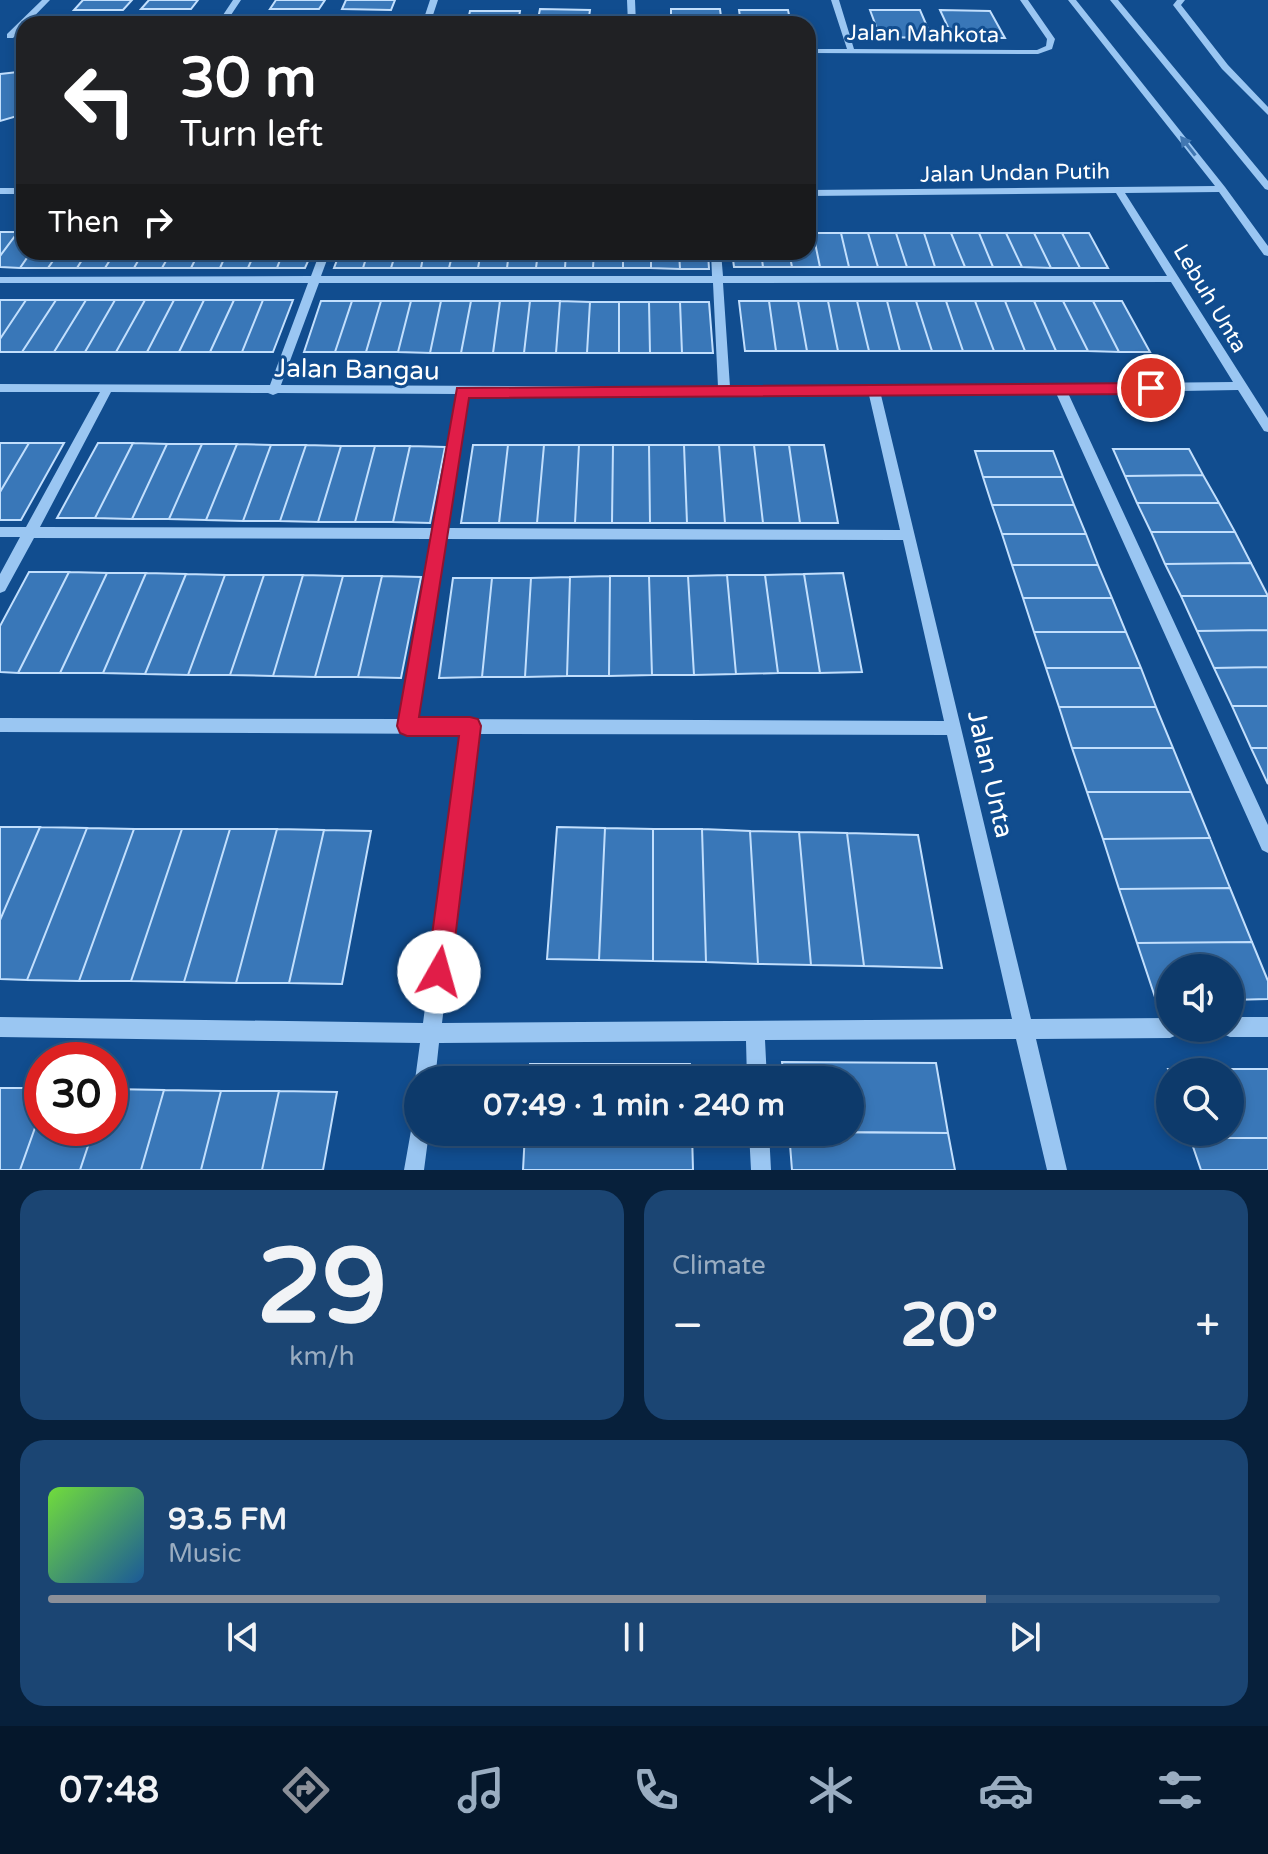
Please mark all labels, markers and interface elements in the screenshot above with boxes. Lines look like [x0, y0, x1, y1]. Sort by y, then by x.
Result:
street label: Jalan Mahkota [847, 20, 999, 48]
text: 30 m [180, 45, 316, 112]
icon: left [48, 48, 152, 152]
text: Turn left [180, 113, 323, 156]
one-way arrow [1180, 136, 1197, 156]
street label: Jalan Undan Putih [920, 158, 1110, 188]
icon: right [136, 200, 180, 244]
text: Then [48, 204, 120, 241]
street label: Lebuh Unta [1168, 240, 1253, 357]
street label: Jalan Bangau [274, 353, 440, 386]
pin [1117, 354, 1185, 422]
icon: arrive [1129, 366, 1173, 410]
street label: Jalan Unta [961, 707, 1020, 841]
position arrow [397, 930, 481, 1014]
map controls [1156, 954, 1244, 1146]
button: sound [1156, 954, 1244, 1042]
speed limit sign: 30 [24, 1042, 128, 1146]
button: search [1156, 1058, 1244, 1146]
text: 07:49 · 1 min · 240 m [483, 1087, 785, 1124]
text: 29 [257, 1226, 387, 1351]
text: Climate [672, 1250, 766, 1281]
text: 20° [900, 1290, 998, 1362]
text: − [672, 1300, 703, 1353]
text: + [1195, 1300, 1220, 1353]
text: km/h [289, 1341, 355, 1372]
text: 93.5 FM [168, 1501, 287, 1538]
text: Music [168, 1538, 241, 1569]
icon: previous [221, 1615, 265, 1659]
icon: pause [612, 1615, 656, 1659]
icon: next [1003, 1615, 1047, 1659]
icon: directions [278, 1762, 334, 1818]
icon: music [453, 1762, 509, 1818]
icon: phone [628, 1762, 684, 1818]
icon: climate [803, 1762, 859, 1818]
icon: car [978, 1762, 1034, 1818]
icon: filters [1152, 1762, 1208, 1818]
text: 07:48 [59, 1769, 159, 1812]

